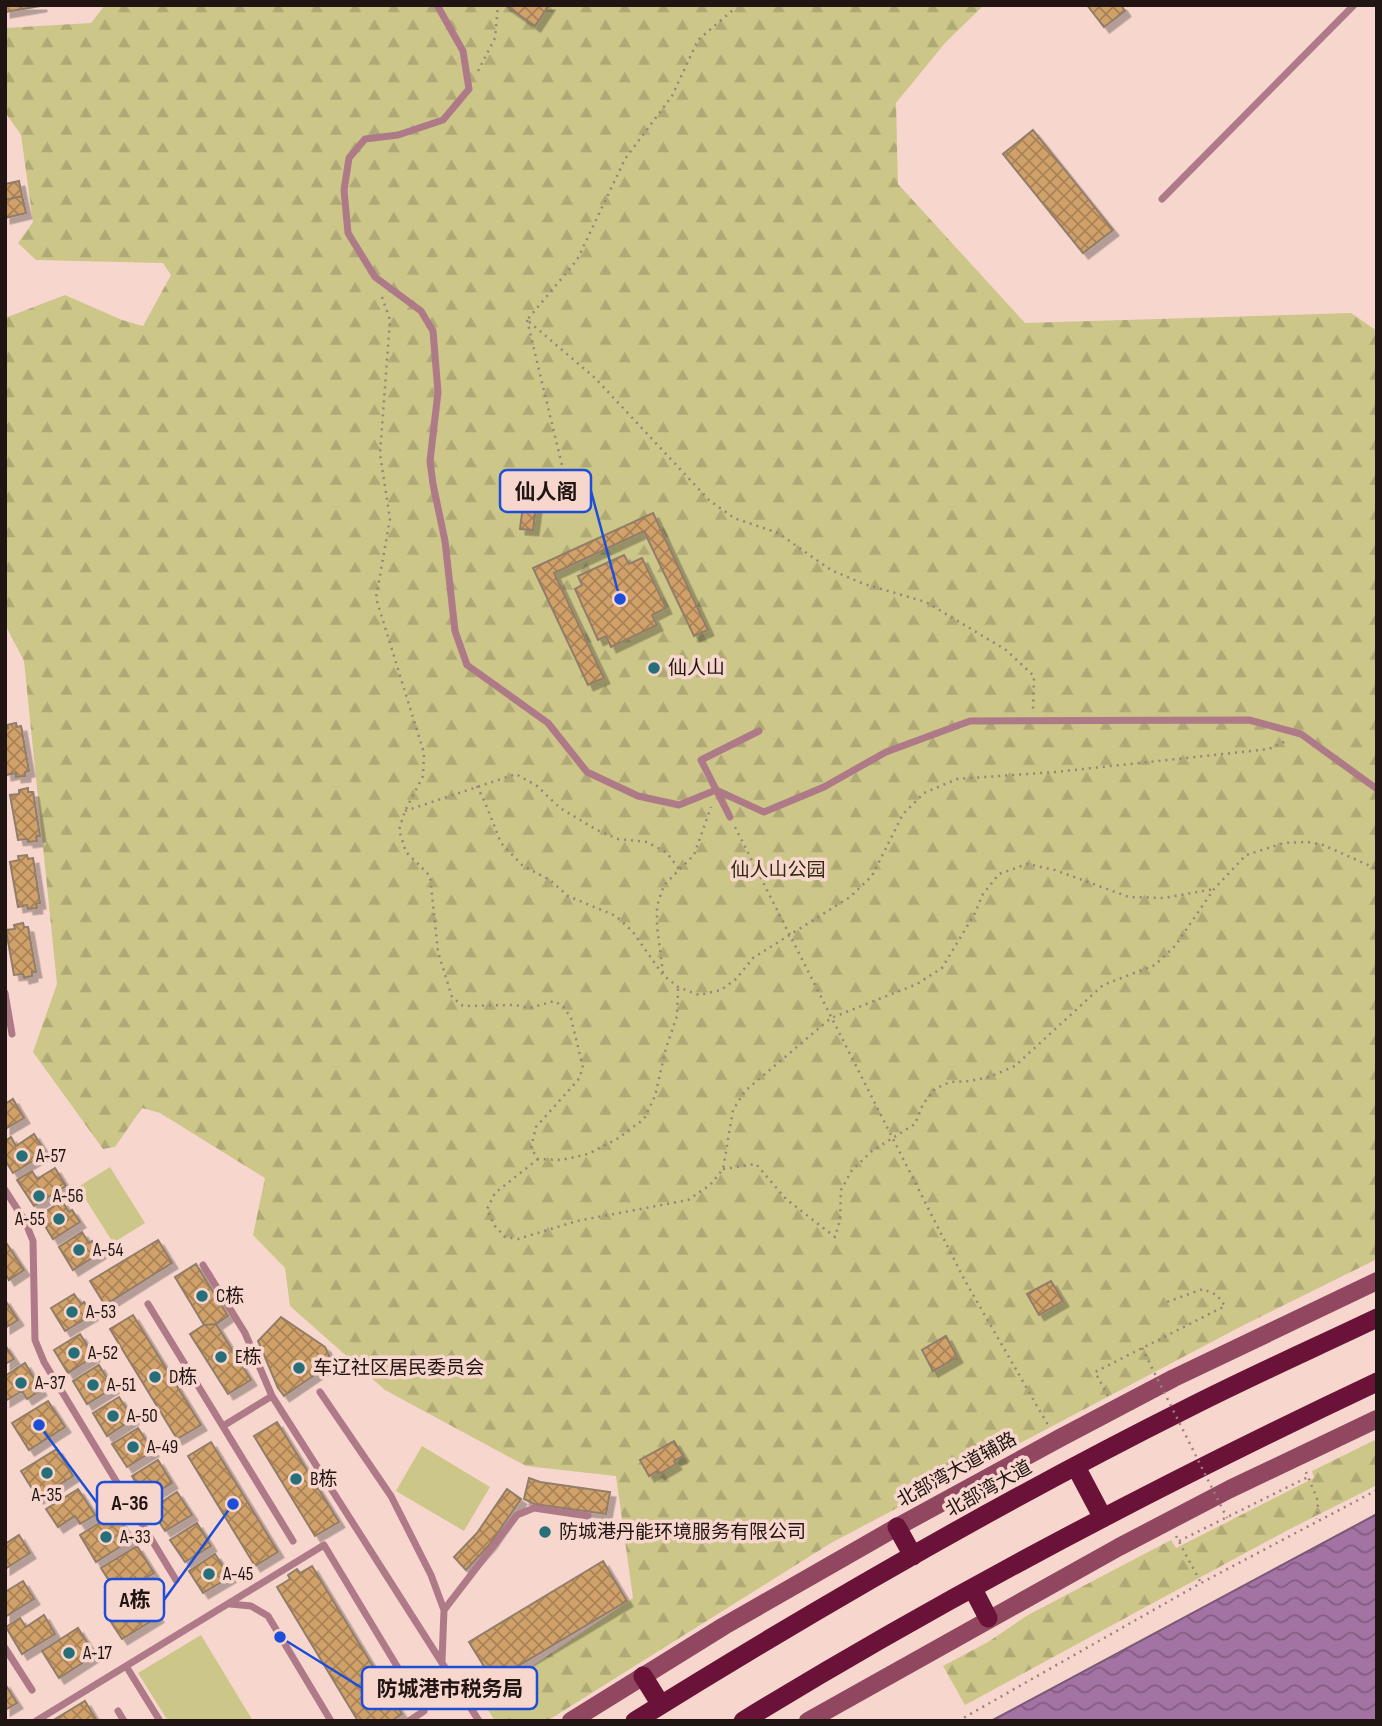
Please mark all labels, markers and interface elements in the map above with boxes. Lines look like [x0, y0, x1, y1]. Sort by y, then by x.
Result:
callout: 仙人阁 [500, 470, 591, 512]
text: 仙人阁 [515, 480, 578, 505]
place label: 仙人山 [668, 657, 725, 680]
marker: 仙人山 [646, 660, 662, 676]
park label: 仙人山公园 [730, 859, 826, 882]
place label: A-57 [35, 1145, 66, 1168]
marker: A-57 [14, 1148, 30, 1164]
place label: A-56 [52, 1185, 84, 1208]
marker: A-56 [31, 1188, 47, 1204]
place label: A-55 [14, 1208, 45, 1231]
marker: A-55 [51, 1211, 67, 1227]
place label: A-54 [92, 1239, 123, 1262]
marker: A-54 [71, 1242, 87, 1258]
place label: C栋 [216, 1285, 244, 1308]
marker: C栋 [194, 1288, 210, 1304]
place label: A-53 [85, 1301, 116, 1324]
marker: A-53 [64, 1304, 80, 1320]
place label: A-52 [87, 1342, 118, 1365]
marker: A-52 [66, 1345, 82, 1361]
place label: E栋 [235, 1346, 262, 1369]
marker: E栋 [213, 1349, 229, 1365]
place label: 车辽社区居民委员会 [313, 1357, 484, 1380]
marker: 车辽社区居民委员会 [291, 1360, 307, 1376]
place label: D栋 [169, 1366, 197, 1389]
marker: D栋 [147, 1369, 163, 1385]
place label: A-37 [34, 1372, 66, 1395]
place label: A-51 [106, 1374, 136, 1397]
marker: A-37 [13, 1375, 29, 1391]
marker: A-51 [85, 1377, 101, 1393]
place label: A-50 [126, 1405, 158, 1428]
marker: A-50 [105, 1408, 121, 1424]
street label: 北部湾大道辅路 [893, 1428, 1021, 1512]
place label: A-49 [146, 1436, 178, 1459]
marker: A-49 [125, 1439, 141, 1455]
street label: 北部湾大道 [942, 1456, 1036, 1522]
marker: A-35 [39, 1465, 55, 1481]
place label: B栋 [310, 1468, 337, 1491]
marker: B栋 [288, 1471, 304, 1487]
callout: A-36 [97, 1482, 162, 1524]
place label: A-35 [31, 1484, 62, 1507]
text: A-36 [111, 1491, 149, 1516]
place label: 防城港丹能环境服务有限公司 [559, 1521, 806, 1544]
marker: 防城港丹能环境服务有限公司 [537, 1524, 553, 1540]
place label: A-33 [119, 1526, 151, 1549]
marker: A-33 [98, 1529, 114, 1545]
place label: A-45 [222, 1563, 253, 1586]
marker: A-45 [201, 1566, 217, 1582]
callout: A栋 [105, 1579, 164, 1621]
text: A栋 [119, 1588, 151, 1613]
place label: A-17 [82, 1642, 112, 1665]
marker: A-17 [61, 1645, 77, 1661]
callout: 防城港市税务局 [362, 1667, 537, 1709]
text: 防城港市税务局 [377, 1677, 524, 1702]

